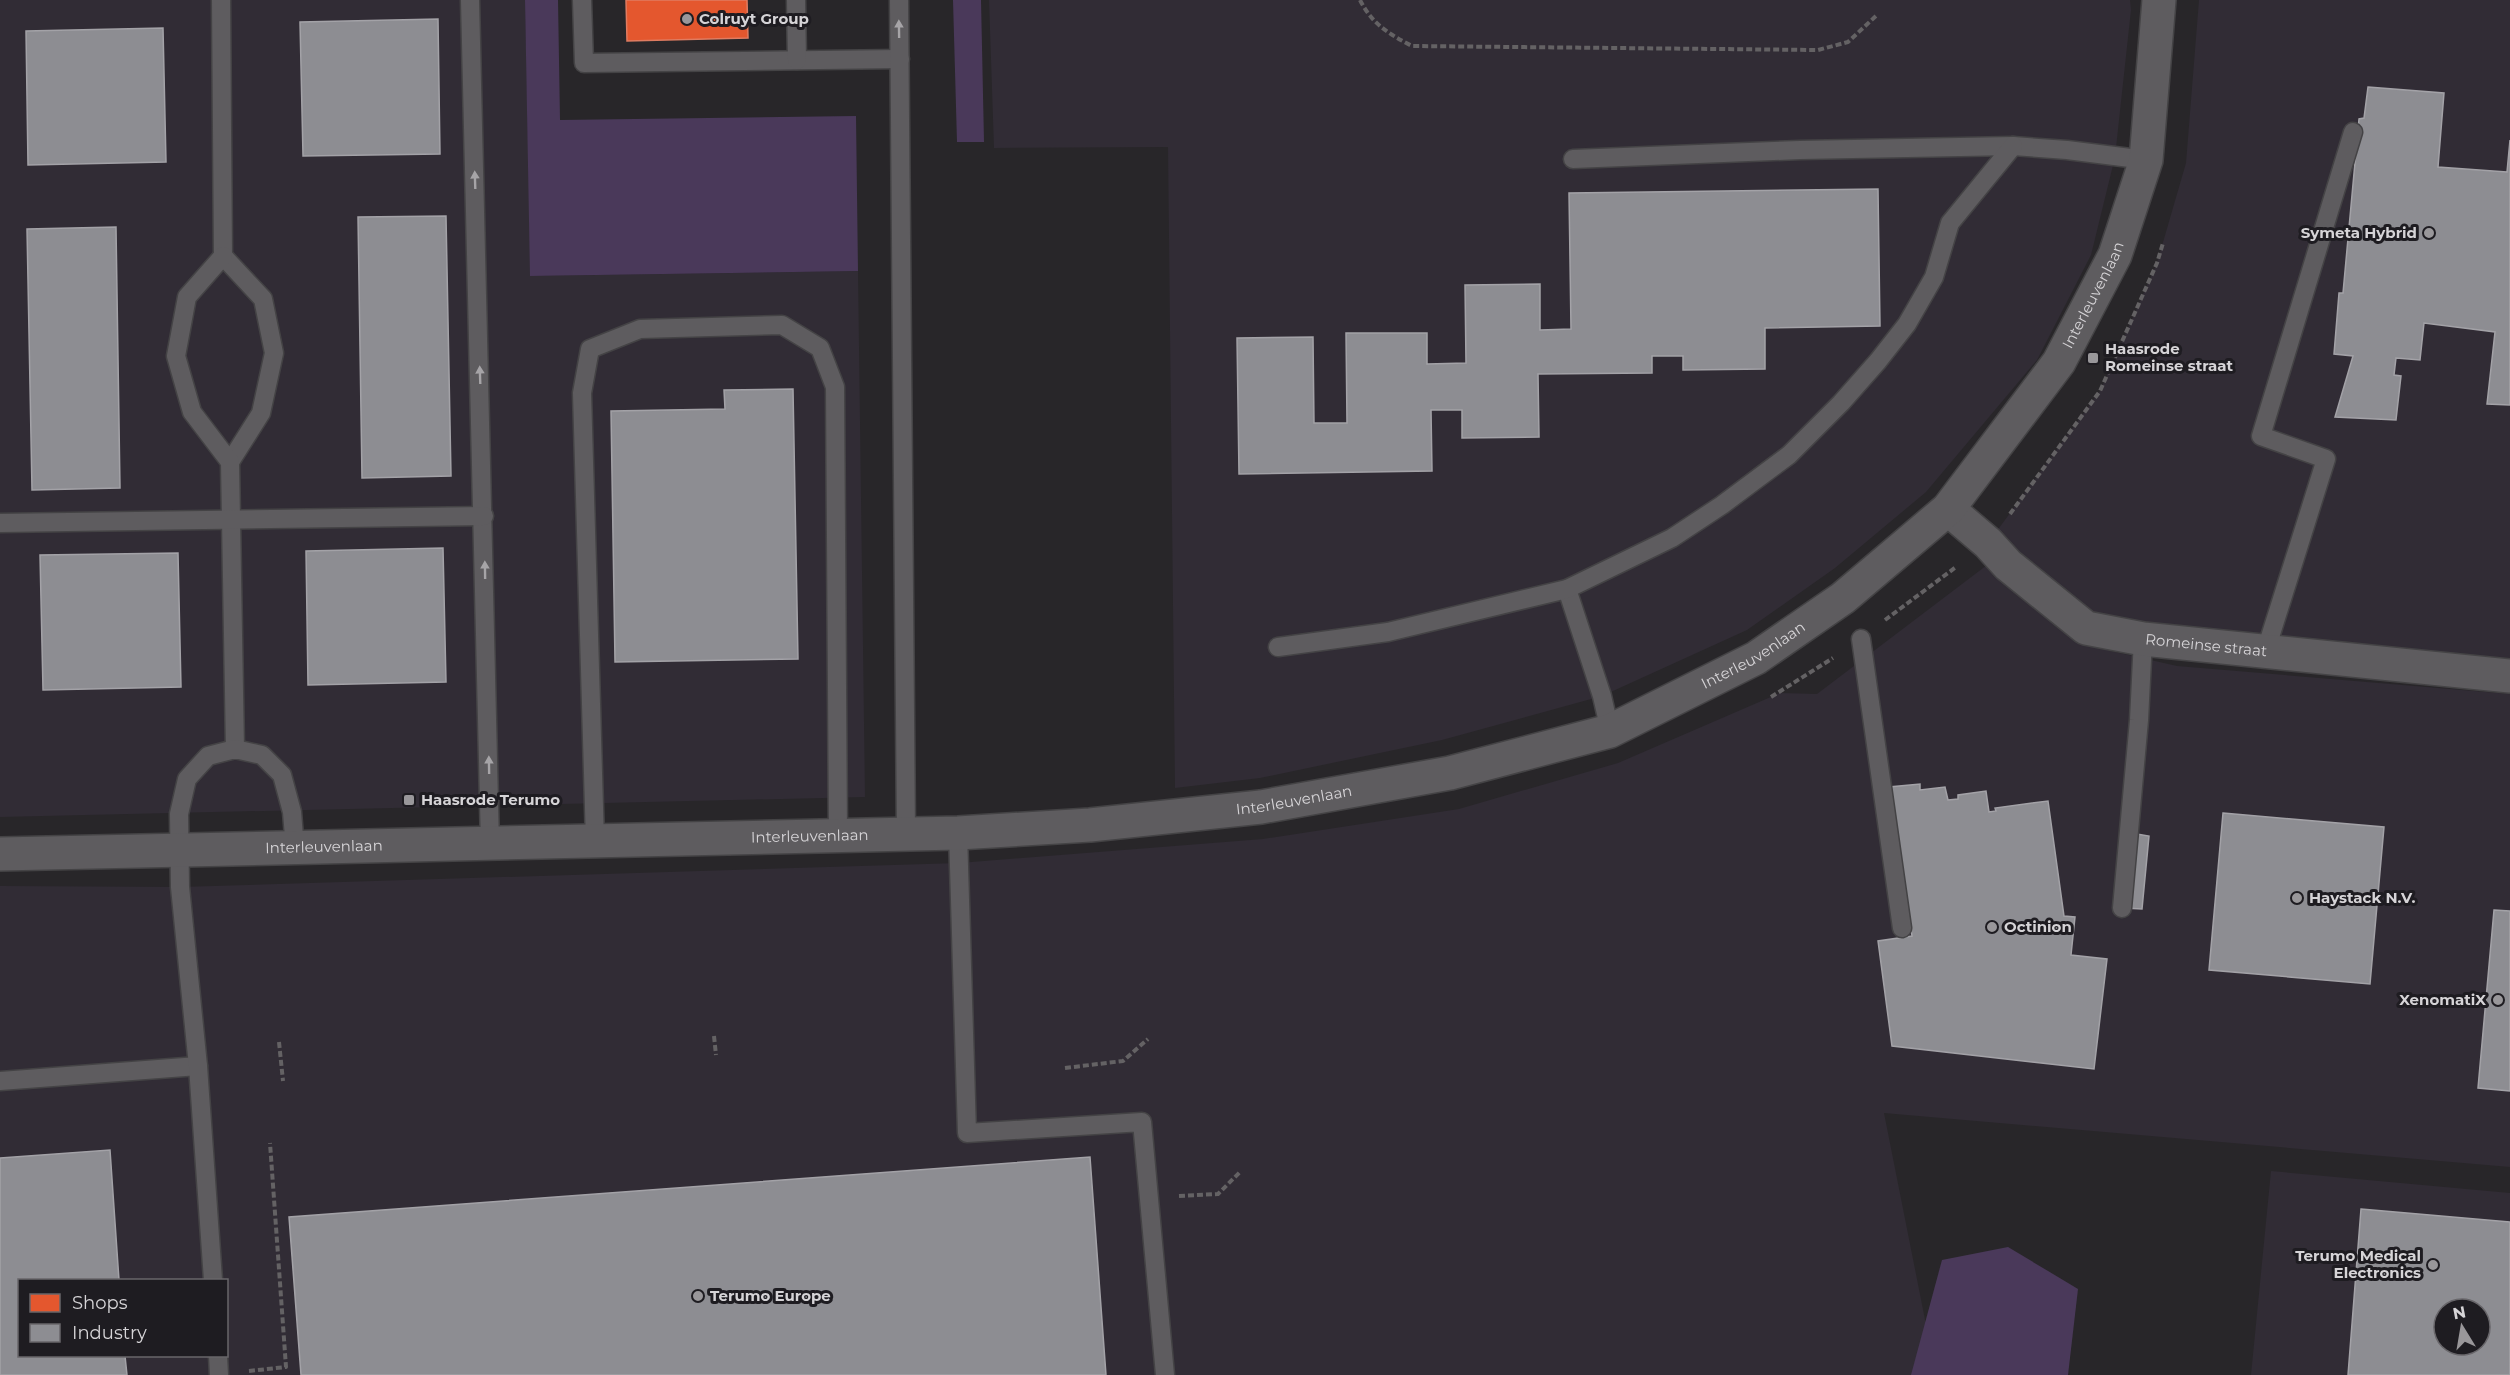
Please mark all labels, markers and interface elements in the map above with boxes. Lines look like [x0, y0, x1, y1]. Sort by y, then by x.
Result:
place label: Colruyt Group [699, 9, 809, 28]
marker: Colruyt Group [680, 12, 694, 26]
one-way arrow [894, 20, 904, 39]
one-way arrow [470, 171, 480, 190]
place label: Symeta Hybrid [2301, 223, 2417, 242]
marker: Symeta Hybrid [2422, 226, 2436, 240]
street label: Interleuvenlaan [2058, 239, 2128, 352]
place label: Haasrode Romeinse straat [2105, 339, 2234, 375]
marker: Haasrode Romeinse straat [2086, 351, 2100, 365]
one-way arrow [476, 366, 485, 385]
one-way arrow [480, 561, 490, 580]
street label: Interleuvenlaan [1698, 617, 1809, 693]
street label: Romeinse straat [2144, 629, 2268, 660]
one-way arrow [484, 756, 493, 775]
street label: Interleuvenlaan [1235, 781, 1354, 819]
place label: Haasrode Terumo [421, 790, 560, 809]
marker: Haasrode Terumo [402, 793, 416, 807]
street label: Interleuvenlaan [751, 825, 869, 847]
street label: Interleuvenlaan [265, 836, 383, 857]
place label: Haystack N.V. [2309, 888, 2416, 907]
marker: Haystack N.V. [2290, 891, 2304, 905]
place label: Octinion [2004, 917, 2072, 936]
marker: Octinion [1985, 920, 1999, 934]
place label: XenomatiX [2399, 990, 2486, 1009]
marker: XenomatiX [2491, 993, 2505, 1007]
place label: Terumo Medical Electronics [2295, 1246, 2421, 1282]
marker: Terumo Medical Electronics [2426, 1258, 2440, 1272]
legend [18, 1279, 228, 1357]
place label: Terumo Europe [710, 1286, 831, 1305]
marker: Terumo Europe [691, 1289, 705, 1303]
text: Shops [72, 1292, 128, 1314]
north arrow [2432, 1297, 2492, 1357]
text: N [2451, 1302, 2467, 1323]
text: Industry [72, 1322, 147, 1344]

